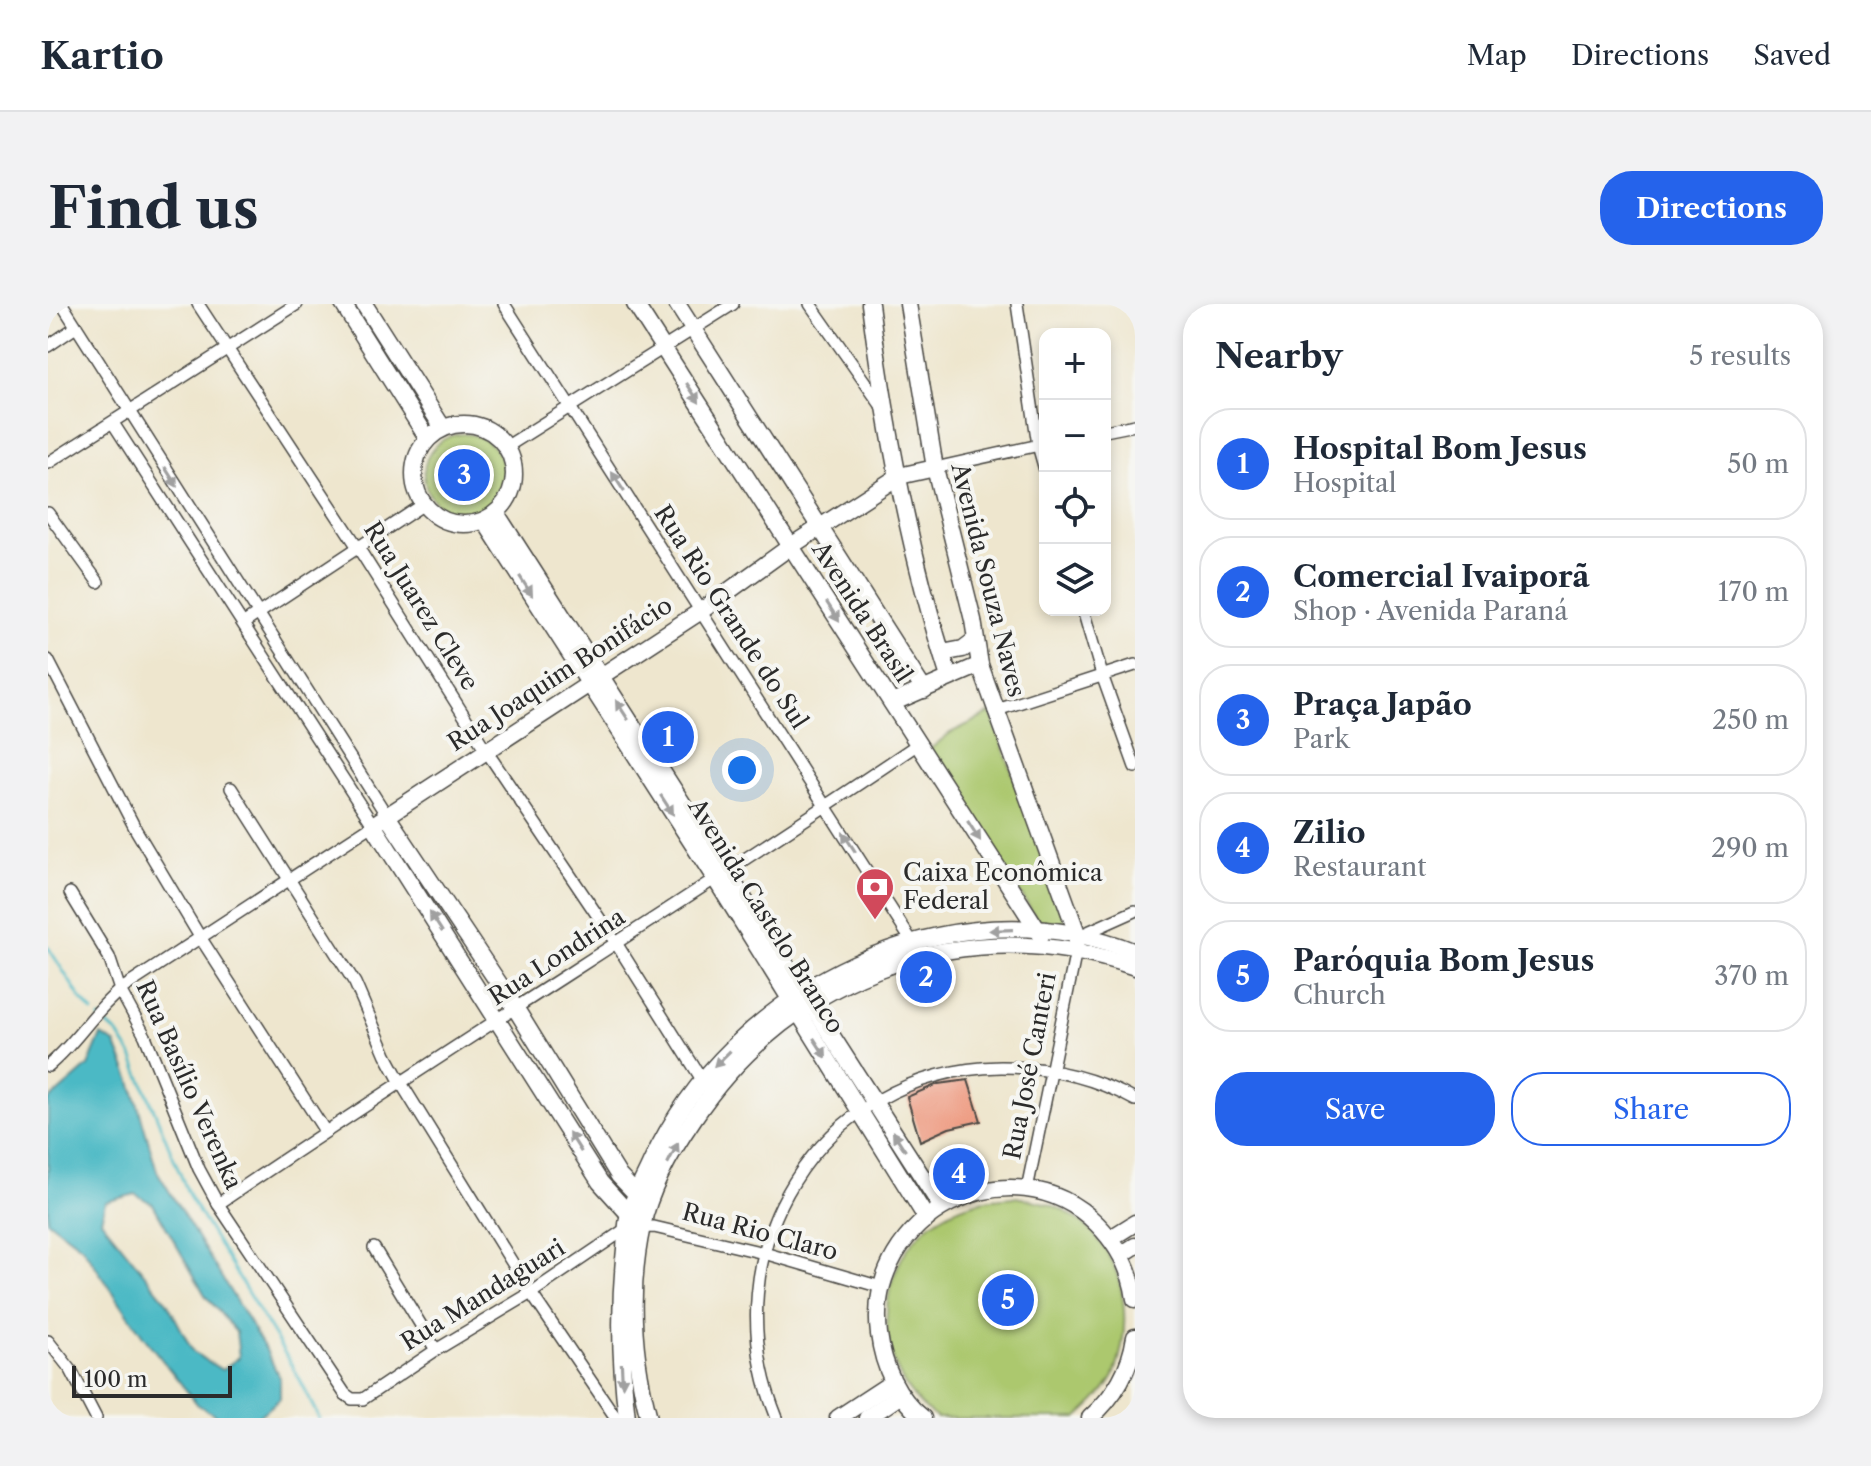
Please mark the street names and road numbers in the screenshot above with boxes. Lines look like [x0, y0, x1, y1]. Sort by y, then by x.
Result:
street label: Avenida Souza Naves [945, 459, 1032, 700]
street label: Rua Rio Grande do Sul [648, 500, 815, 734]
street label: Rua Juarez Cleve [358, 516, 485, 695]
street label: Avenida Brasil [806, 535, 919, 688]
street label: Rua Joaquim Bonifácio [442, 590, 677, 757]
street label: Avenida Castelo Branco [682, 792, 851, 1038]
street label: Rua Londrina [483, 902, 630, 1011]
street label: Rua José Canteri [997, 970, 1062, 1162]
street label: Rua Basílio Verenka [130, 976, 249, 1194]
street label: Rua Rio Claro [679, 1197, 841, 1266]
street label: Rua Mandaguari [395, 1233, 570, 1357]

